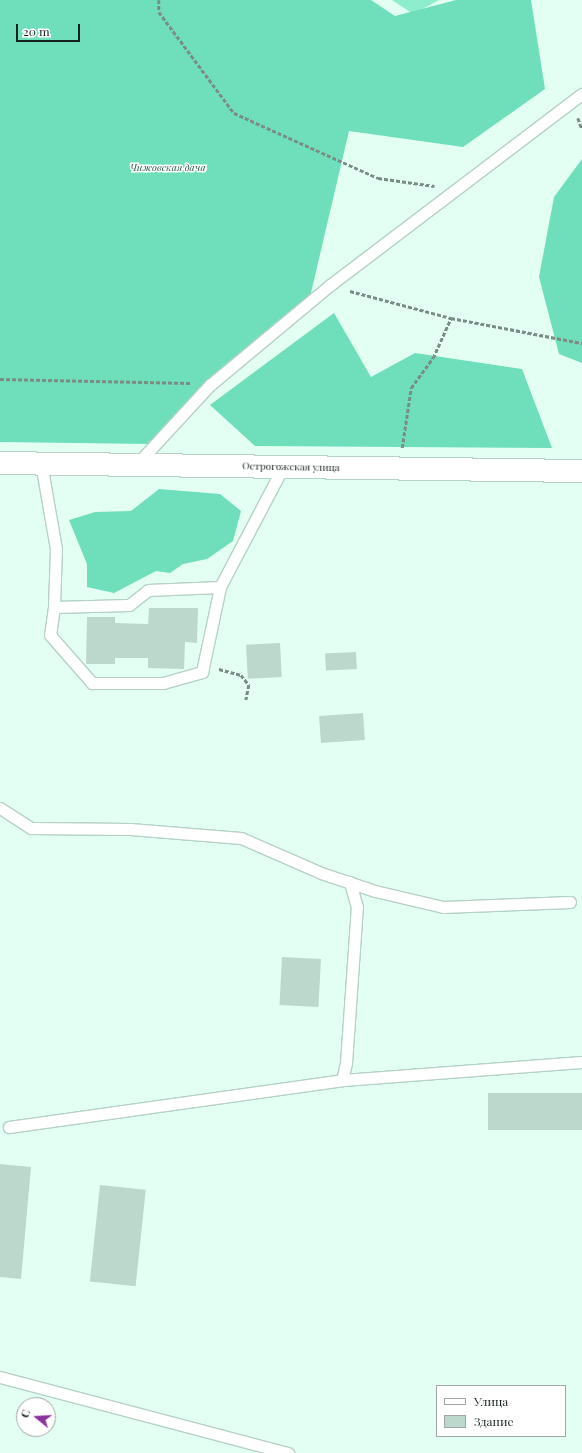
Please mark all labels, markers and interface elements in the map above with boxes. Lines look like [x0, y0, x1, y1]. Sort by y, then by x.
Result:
scale bar [18, 16, 82, 42]
text: 20 m [23, 23, 50, 39]
park label: Чижовская дача [130, 162, 206, 174]
street label: Острогожская улица [242, 460, 340, 474]
legend [436, 1385, 566, 1437]
text: Улица [474, 1393, 508, 1409]
north arrow [16, 1397, 56, 1437]
text: С [17, 1407, 33, 1419]
text: Здание [474, 1413, 514, 1429]

